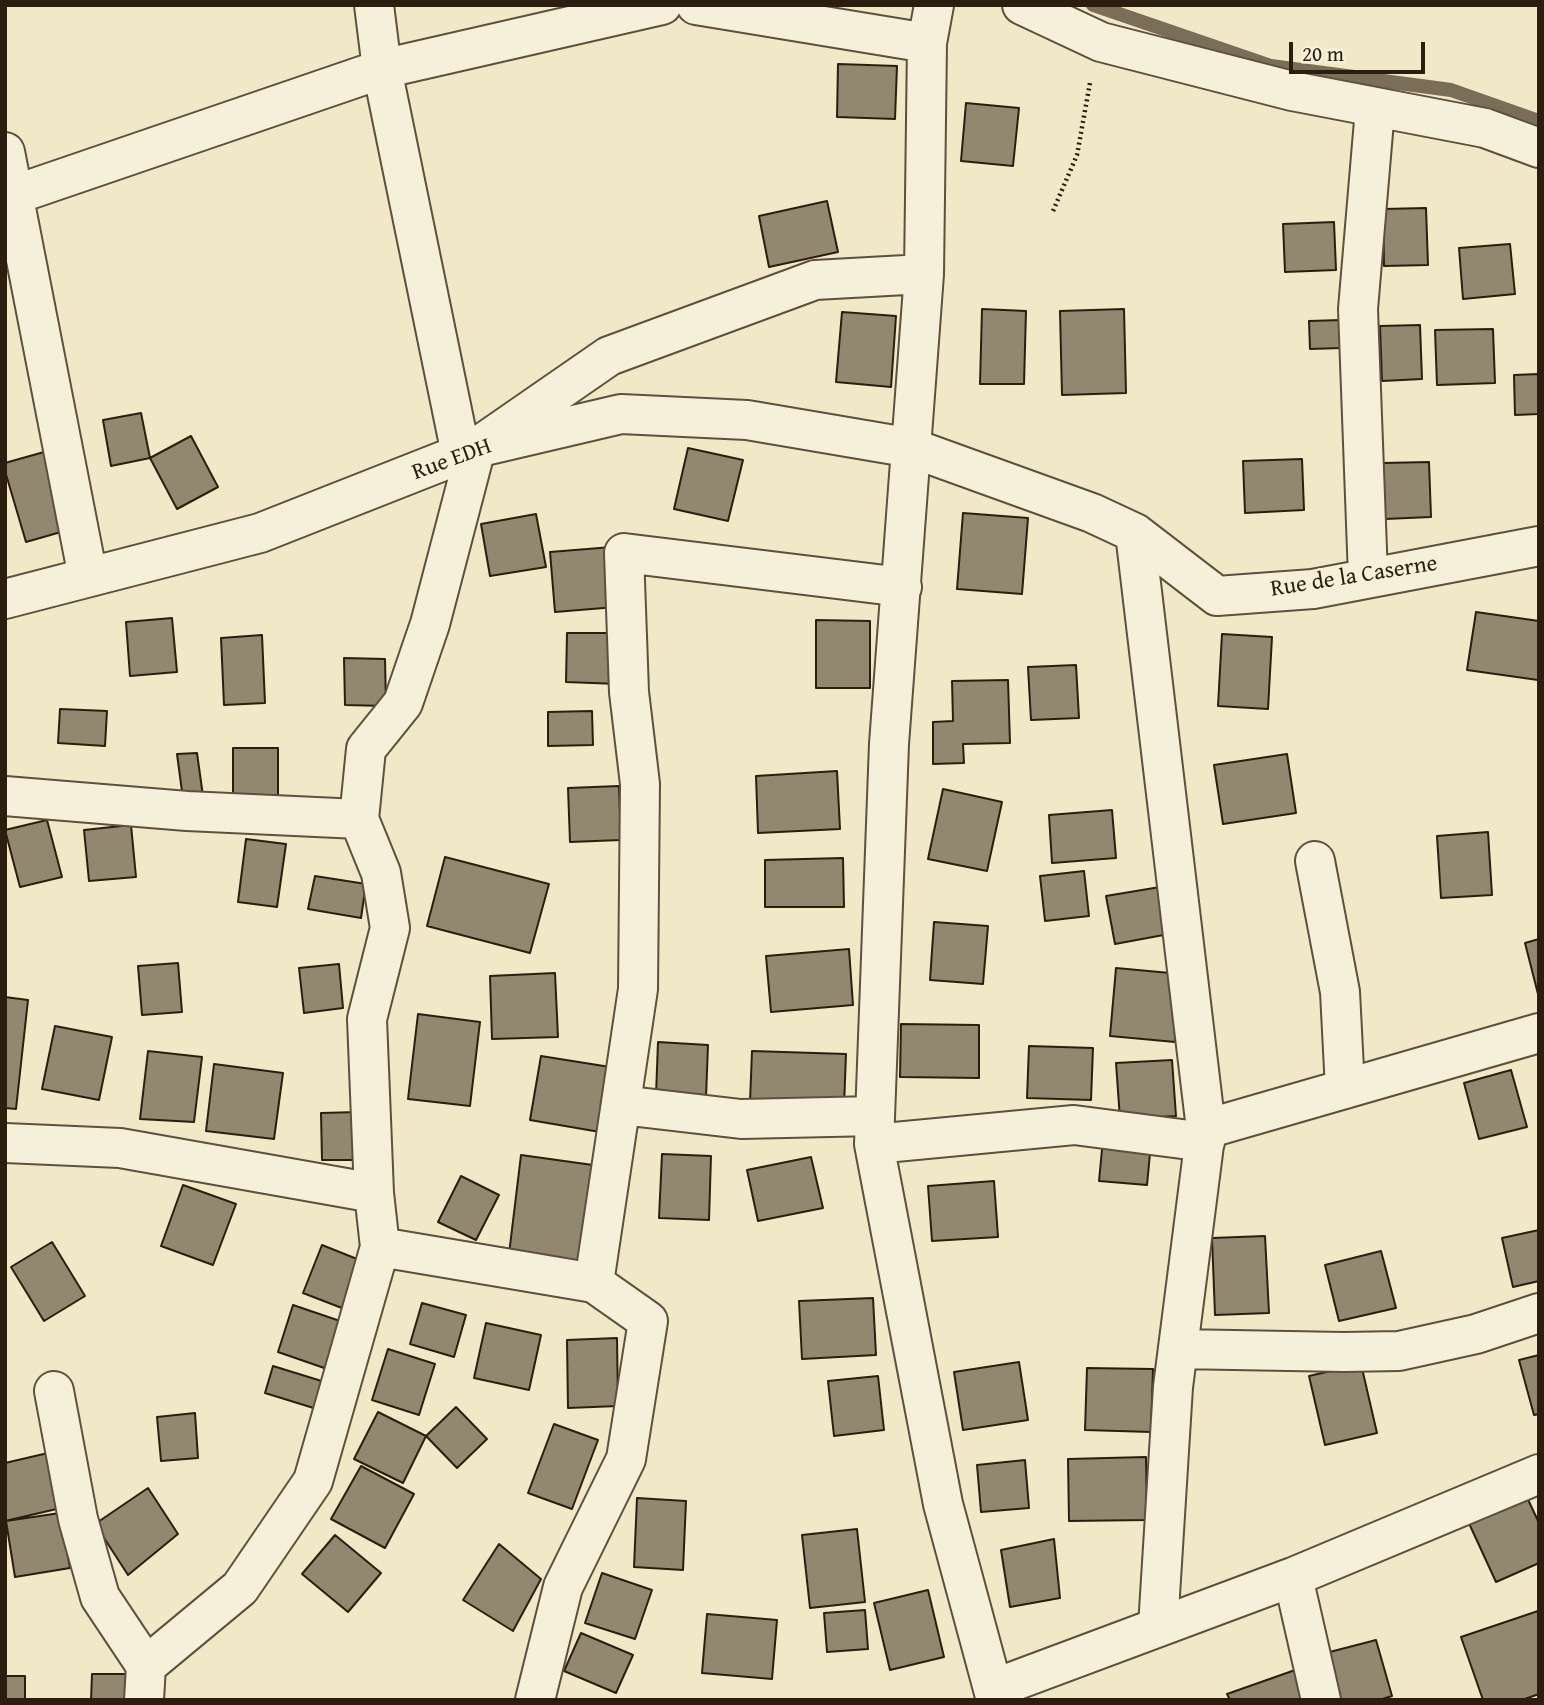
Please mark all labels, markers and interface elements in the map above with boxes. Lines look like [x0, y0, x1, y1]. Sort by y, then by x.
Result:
scale bar [1292, 28, 1428, 72]
text: 20 m [1302, 38, 1344, 69]
street label: Rue EDH [409, 433, 495, 487]
street label: Rue de la Caserne [1269, 550, 1439, 604]

